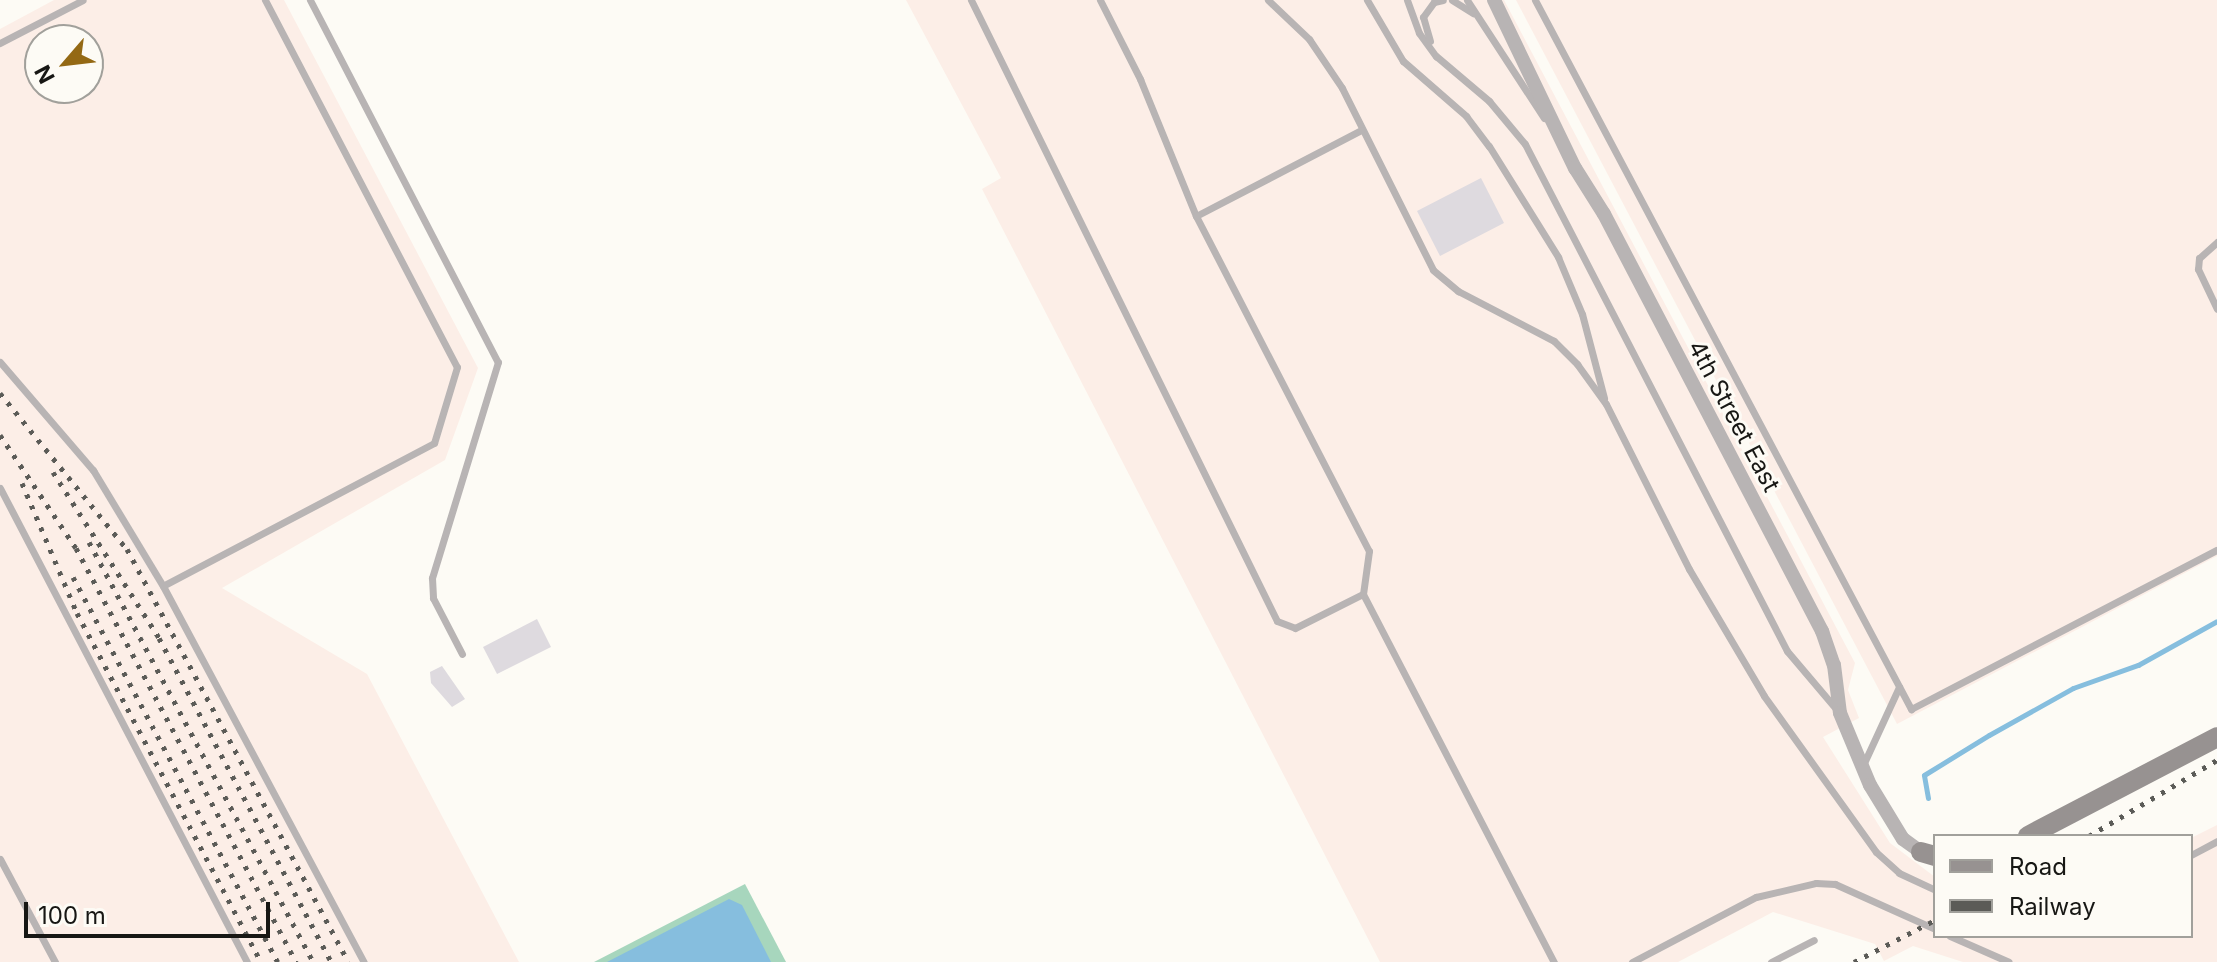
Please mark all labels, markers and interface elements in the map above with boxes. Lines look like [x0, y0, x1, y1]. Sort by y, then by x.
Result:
north arrow [24, 24, 104, 104]
text: N [29, 61, 60, 88]
street label: 4th Street East [1682, 335, 1786, 497]
legend [1933, 834, 2193, 938]
text: Road [2009, 852, 2067, 881]
scale bar [28, 886, 274, 936]
text: Railway [2009, 892, 2096, 921]
text: 100 m [38, 901, 106, 930]

